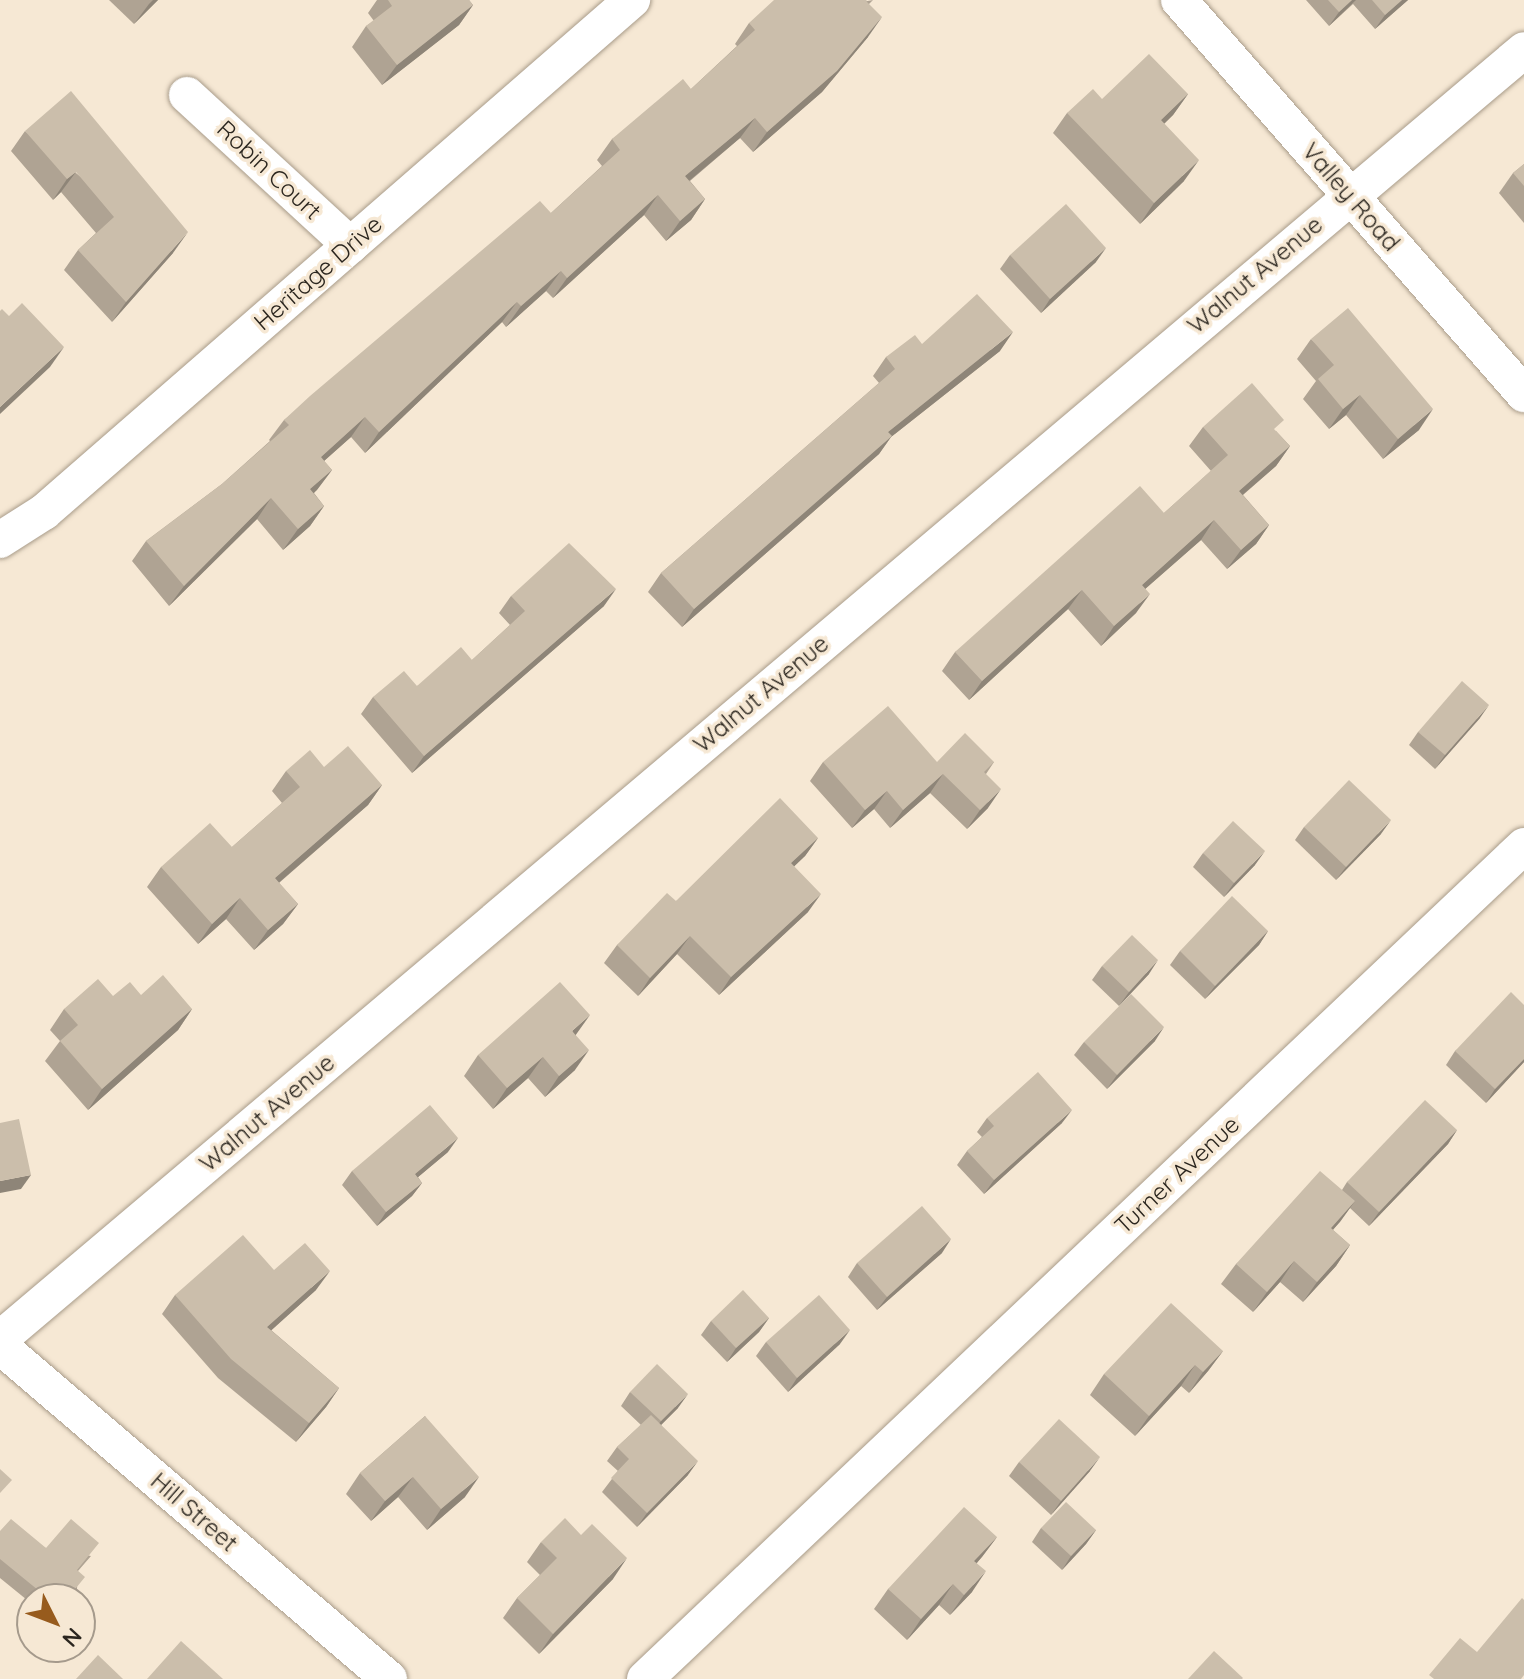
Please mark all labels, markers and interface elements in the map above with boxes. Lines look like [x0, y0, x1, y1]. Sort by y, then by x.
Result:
street label: Robin Court [211, 115, 327, 225]
street label: Valley Road [1296, 137, 1406, 257]
street label: Heritage Drive [248, 210, 388, 336]
street label: Walnut Avenue [1182, 210, 1328, 340]
street label: Walnut Avenue [688, 629, 834, 759]
street label: Walnut Avenue [194, 1048, 340, 1178]
street label: Turner Avenue [1109, 1110, 1245, 1240]
street label: Hill Street [145, 1466, 243, 1558]
north arrow [16, 1583, 96, 1663]
text: N [57, 1622, 88, 1653]

